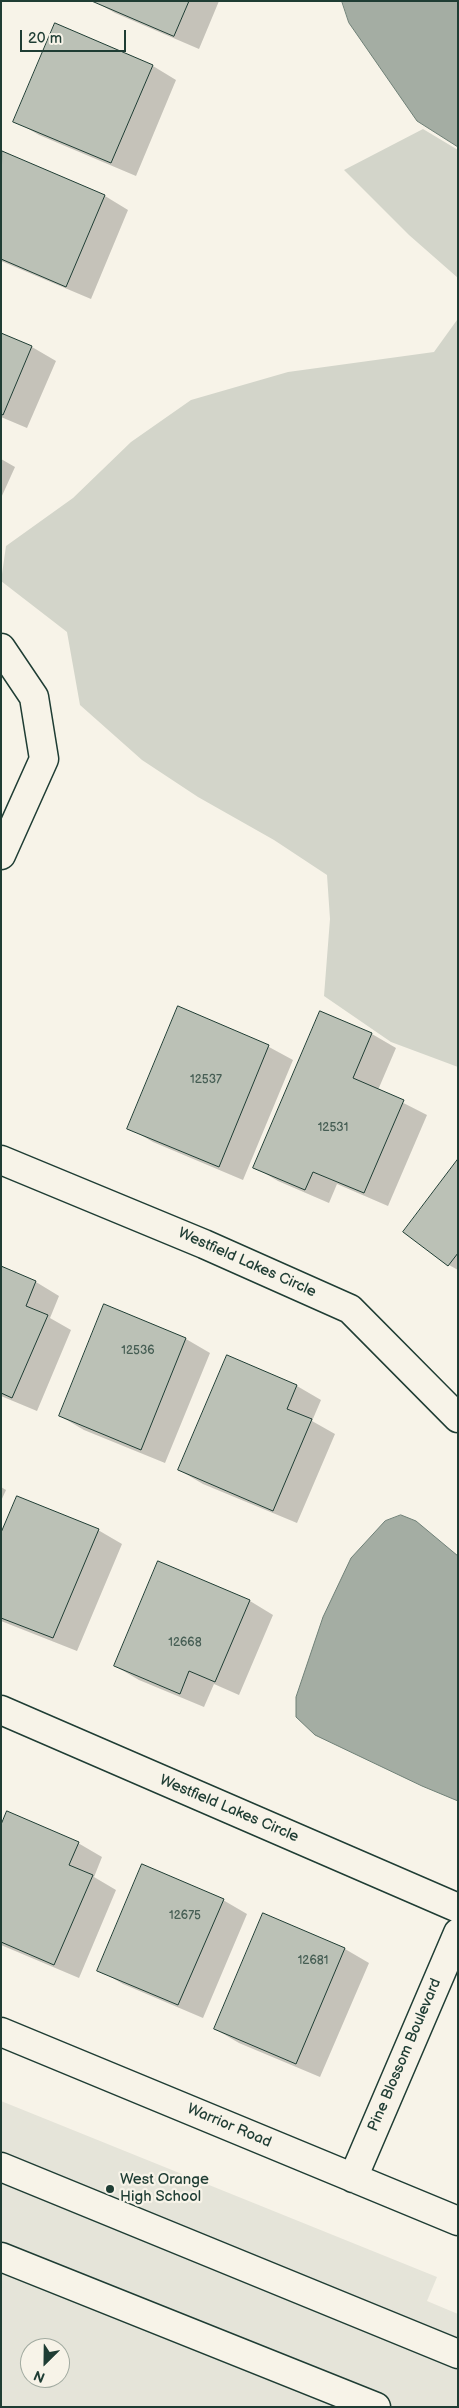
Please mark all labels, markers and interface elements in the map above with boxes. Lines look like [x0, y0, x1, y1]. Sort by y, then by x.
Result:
scale bar [22, 20, 129, 52]
text: 20 m [28, 29, 62, 48]
house number: 12537 [190, 1073, 222, 1087]
house number: 12531 [318, 1121, 348, 1135]
street label: Westfield Lakes Circle [175, 1224, 319, 1302]
house number: 12536 [121, 1344, 155, 1358]
house number: 12668 [168, 1636, 202, 1650]
street label: Westfield Lakes Circle [157, 1772, 301, 1846]
house number: 12675 [169, 1909, 201, 1923]
house number: 12681 [298, 1954, 328, 1968]
street label: Pine Blossom Boulevard [365, 1976, 445, 2134]
street label: Warrior Road [184, 2100, 274, 2152]
place label: West Orange High School [120, 2171, 209, 2206]
marker: West Orange High School [104, 2183, 116, 2195]
north arrow [20, 2338, 70, 2388]
text: N [31, 2366, 48, 2386]

